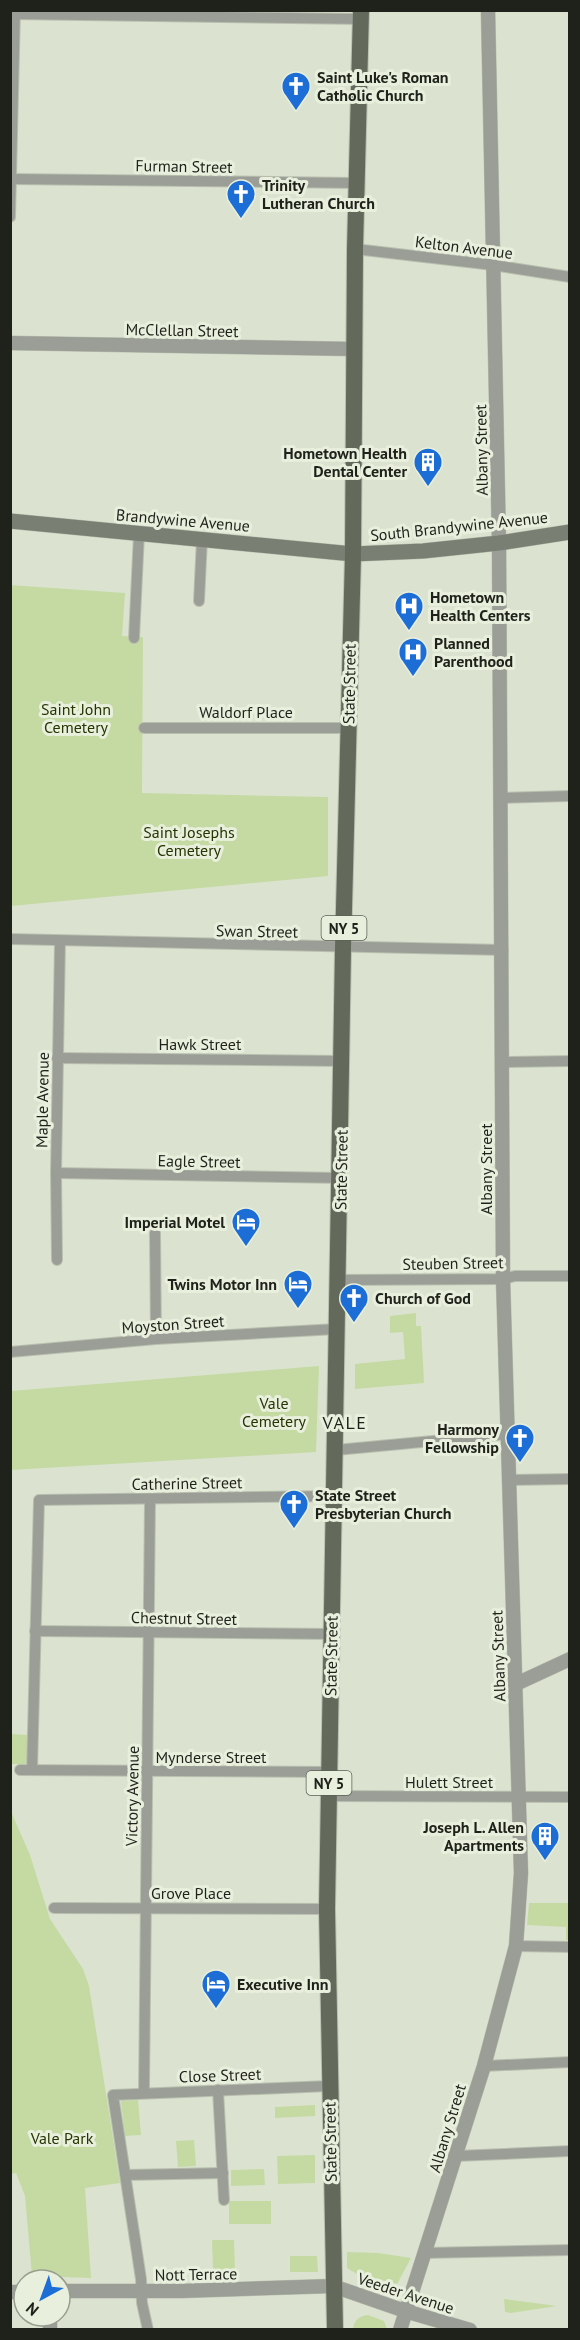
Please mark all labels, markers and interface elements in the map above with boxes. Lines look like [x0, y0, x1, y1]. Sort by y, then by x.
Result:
place label: Saint Luke's Roman Catholic Church [317, 67, 449, 105]
church icon: Saint Luke's Roman Catholic Church [280, 70, 312, 112]
street label: Furman Street [135, 155, 233, 177]
place label: Trinity Lutheran Church [262, 175, 375, 213]
church icon: Trinity Lutheran Church [225, 178, 257, 220]
street label: Kelton Avenue [414, 231, 514, 263]
street label: McClellan Street [125, 319, 239, 341]
street label: Albany Street [470, 404, 492, 496]
place label: Hometown Health Dental Center [283, 443, 407, 481]
building icon: Hometown Health Dental Center [412, 446, 444, 488]
street label: Brandywine Avenue [115, 504, 251, 536]
street label: South Brandywine Avenue [369, 507, 549, 545]
place label: Hometown Health Centers [430, 587, 531, 625]
hospital icon: Hometown Health Centers [393, 590, 425, 632]
place label: Planned Parenthood [434, 633, 513, 671]
hospital icon: Planned Parenthood [397, 636, 429, 678]
street label: State Street [338, 643, 360, 724]
park label: Saint John Cemetery [41, 699, 111, 737]
street label: Waldorf Place [199, 702, 293, 722]
park label: Saint Josephs Cemetery [143, 822, 235, 860]
road number: NY 5 [322, 916, 366, 940]
street label: Swan Street [216, 920, 299, 942]
street label: Hawk Street [159, 1034, 242, 1054]
street label: Maple Avenue [31, 1052, 53, 1148]
street label: Albany Street [476, 1123, 496, 1215]
street label: State Street [330, 1129, 352, 1210]
street label: Eagle Street [157, 1150, 241, 1172]
hotel icon: Imperial Motel [230, 1206, 262, 1248]
place label: Imperial Motel [124, 1212, 225, 1232]
street label: Steuben Street [402, 1252, 504, 1274]
hotel icon: Twins Motor Inn [282, 1268, 314, 1310]
place label: Twins Motor Inn [167, 1274, 277, 1294]
church icon: Church of God [338, 1282, 370, 1324]
place label: Church of God [375, 1288, 471, 1308]
street label: Moyston Street [121, 1310, 226, 1338]
park label: Vale Cemetery [242, 1393, 307, 1431]
district label: VALE [322, 1411, 367, 1434]
place label: Harmony Fellowship [425, 1419, 499, 1457]
church icon: Harmony Fellowship [504, 1422, 536, 1464]
street label: Catherine Street [131, 1472, 243, 1494]
place label: State Street Presbyterian Church [315, 1485, 452, 1523]
church icon: State Street Presbyterian Church [278, 1488, 310, 1530]
street label: Chestnut Street [131, 1607, 238, 1629]
street label: Albany Street [486, 1609, 510, 1702]
street label: State Street [320, 1615, 342, 1696]
street label: Victory Avenue [121, 1746, 143, 1847]
street label: Mynderse Street [155, 1747, 267, 1767]
road number: NY 5 [306, 1771, 352, 1795]
street label: Hulett Street [405, 1772, 494, 1792]
place label: Joseph L. Allen Apartments [422, 1817, 524, 1855]
building icon: Joseph L. Allen Apartments [529, 1820, 561, 1862]
street label: Grove Place [151, 1883, 231, 1903]
hotel icon: Executive Inn [200, 1968, 232, 2010]
place label: Executive Inn [237, 1974, 329, 1994]
street label: Close Street [178, 2064, 262, 2086]
street label: Albany Street [424, 2081, 470, 2175]
street label: State Street [319, 2101, 341, 2182]
park label: Vale Park [30, 2128, 94, 2148]
street label: Nott Terrace [154, 2263, 238, 2285]
north arrow [12, 2268, 72, 2328]
street label: Veeder Avenue [354, 2268, 457, 2318]
text: N [22, 2298, 43, 2320]

